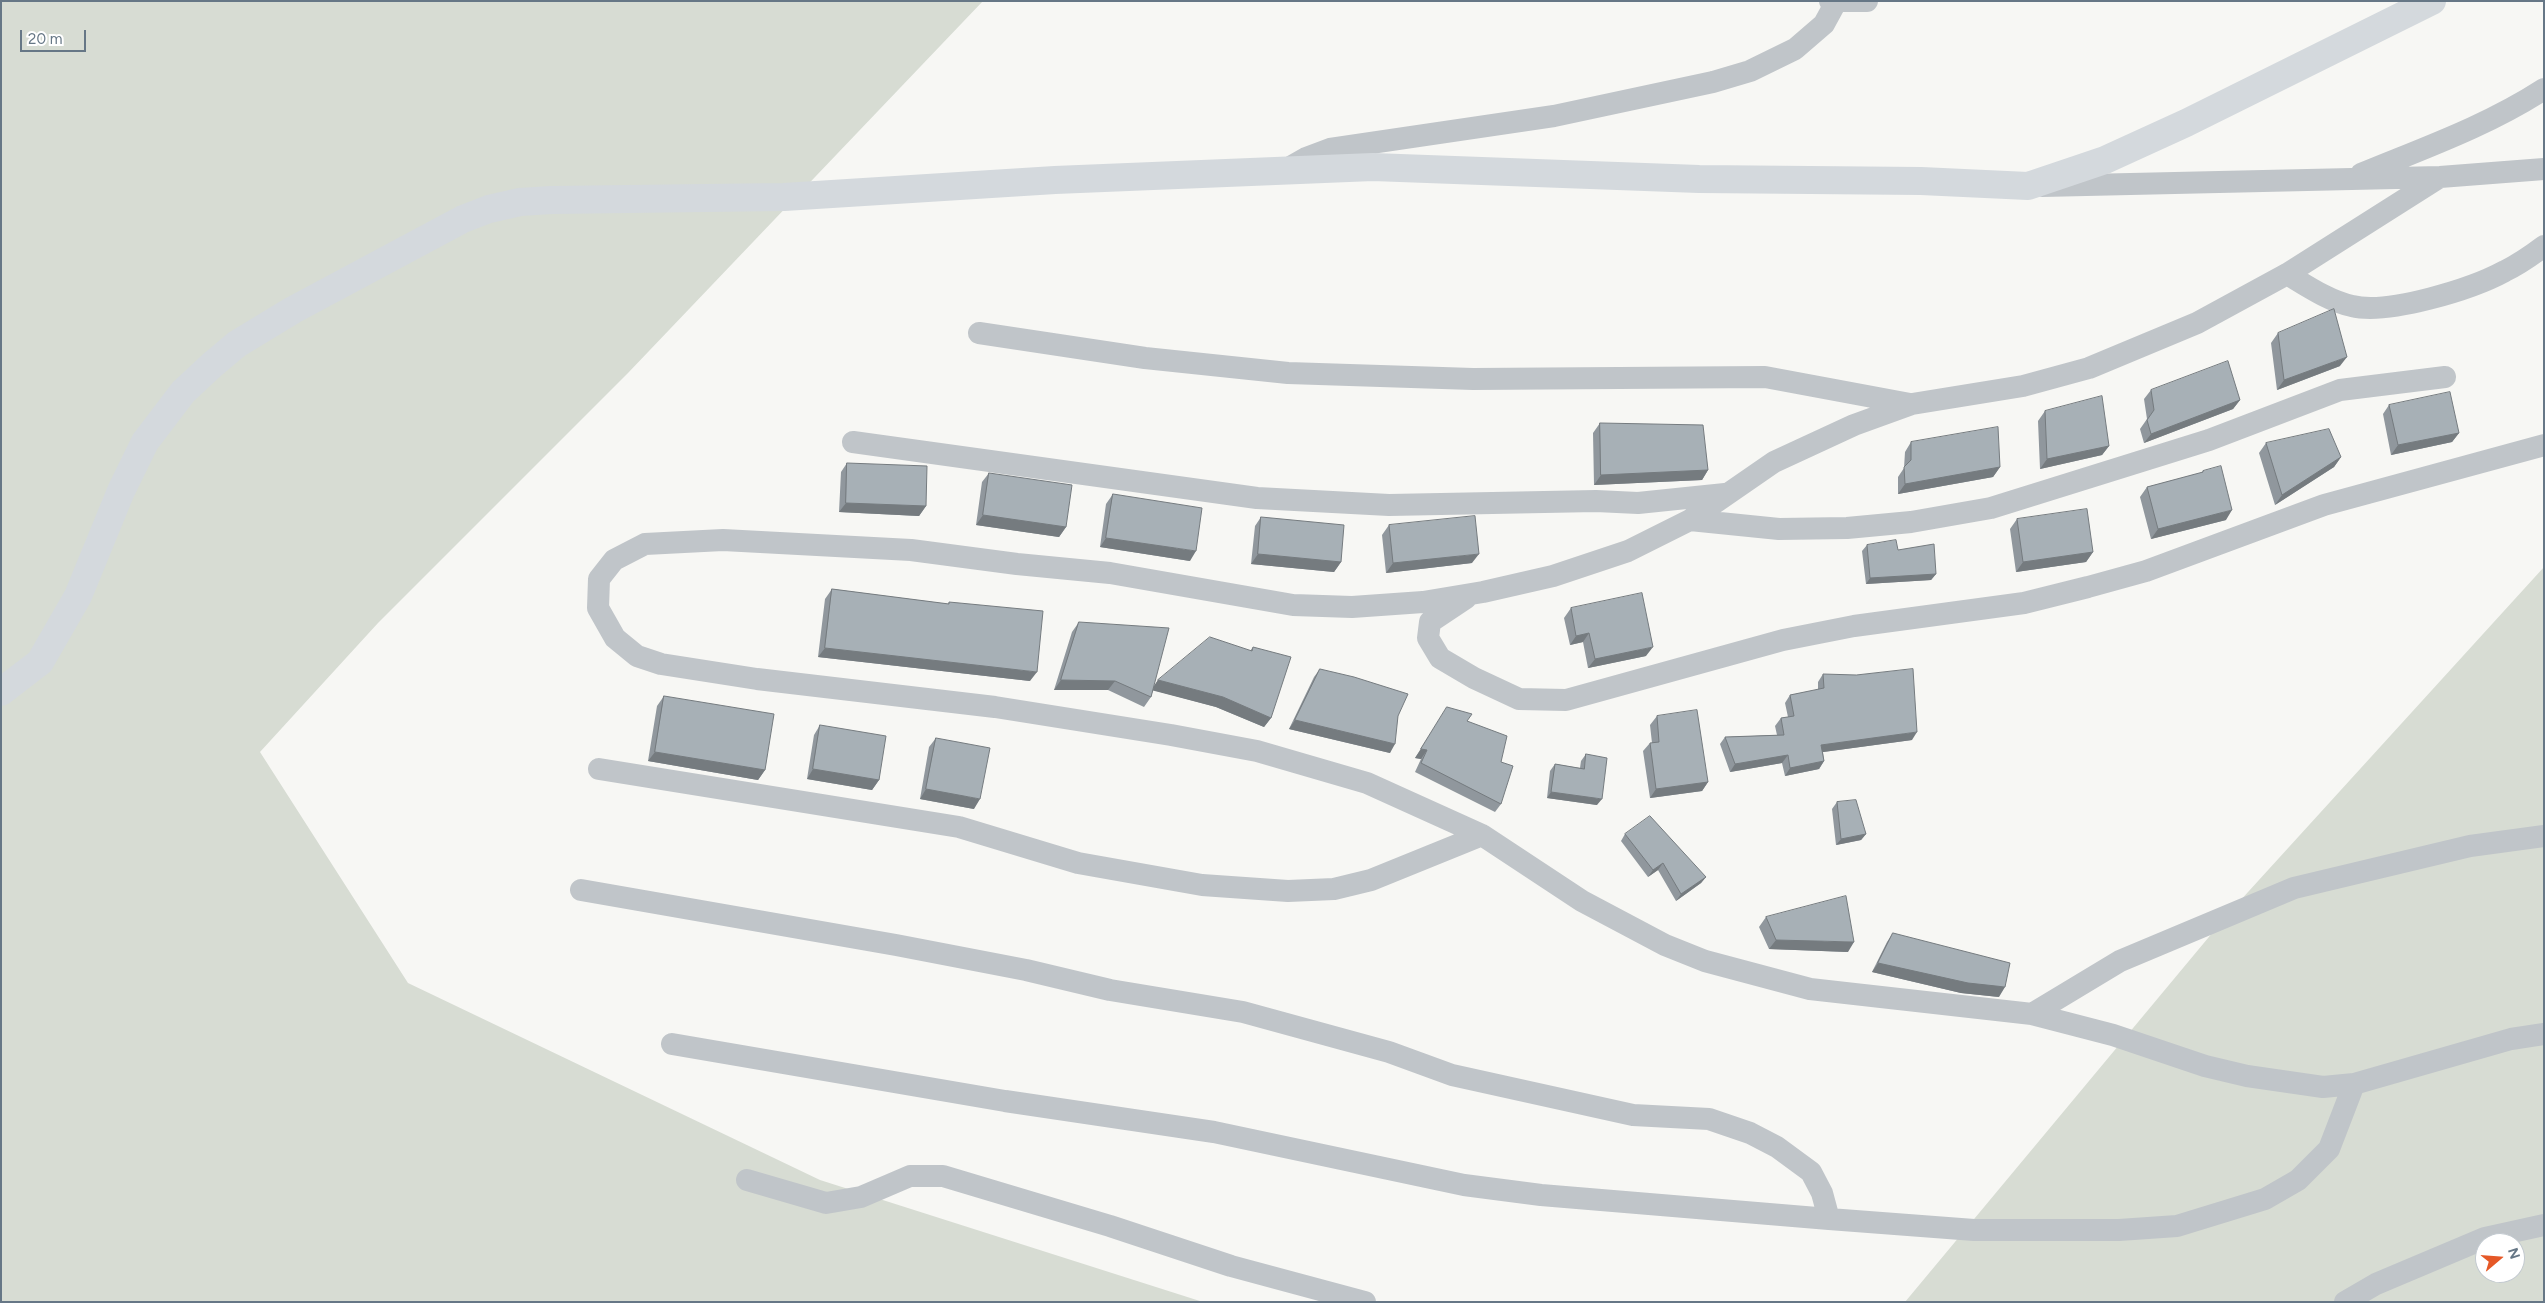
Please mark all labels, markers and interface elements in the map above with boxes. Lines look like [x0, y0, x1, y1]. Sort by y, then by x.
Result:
scale bar [22, 20, 89, 52]
text: 20 m [28, 30, 62, 48]
north arrow [2475, 1233, 2525, 1283]
text: N [2504, 1246, 2524, 1261]

